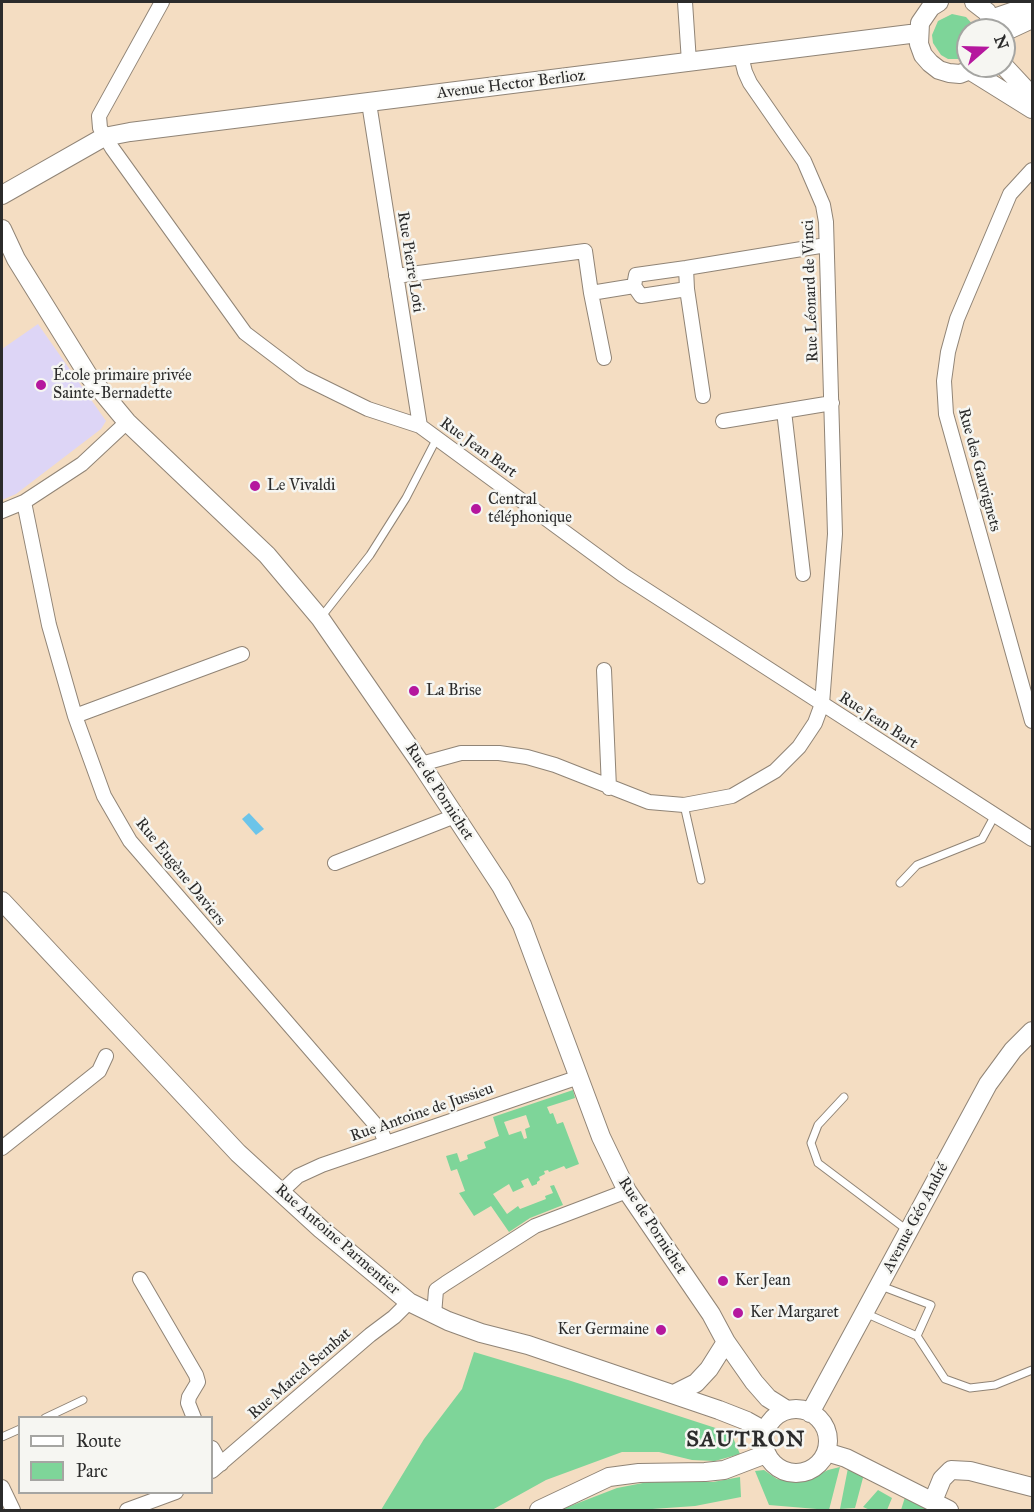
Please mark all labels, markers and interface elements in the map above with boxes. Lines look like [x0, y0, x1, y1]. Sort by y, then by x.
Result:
north arrow [956, 18, 1016, 78]
text: N [990, 33, 1013, 52]
street label: Avenue Hector Berlioz [436, 66, 586, 104]
street label: Rue Pierre Loti [393, 210, 427, 314]
street label: Rue Léonard de Vinci [799, 219, 823, 363]
place label: École primaire privée Sainte-Bernadette [53, 366, 192, 404]
marker: École primaire privée Sainte-Bernadette [34, 378, 48, 392]
street label: Rue des Gauvignets [953, 406, 1005, 534]
street label: Rue Jean Bart [436, 414, 520, 482]
place label: Le Vivaldi [267, 476, 335, 496]
marker: Le Vivaldi [248, 479, 262, 493]
place label: Central téléphonique [488, 490, 572, 528]
marker: Central téléphonique [469, 502, 483, 516]
place label: La Brise [426, 681, 481, 701]
marker: La Brise [407, 684, 421, 698]
street label: Rue Jean Bart [835, 688, 921, 754]
street label: Rue de Pornichet [401, 740, 477, 844]
street label: Rue Eugène Daviers [131, 814, 229, 930]
street label: Rue Antoine de Jussieu [348, 1079, 496, 1147]
street label: Avenue Géo André [879, 1160, 953, 1276]
street label: Rue de Pornichet [614, 1174, 690, 1278]
street label: Rue Antoine Parmentier [271, 1181, 403, 1299]
place label: Ker Jean [735, 1271, 791, 1291]
marker: Ker Jean [716, 1274, 730, 1288]
place label: Ker Margaret [750, 1303, 839, 1323]
marker: Ker Margaret [731, 1306, 745, 1320]
place label: Ker Germaine [557, 1320, 649, 1340]
marker: Ker Germaine [654, 1323, 668, 1337]
street label: Rue Marcel Sembat [245, 1324, 355, 1424]
legend [18, 1416, 213, 1494]
district label: SAUTRON [686, 1428, 806, 1454]
text: Route [76, 1430, 121, 1452]
text: Parc [76, 1460, 108, 1482]

